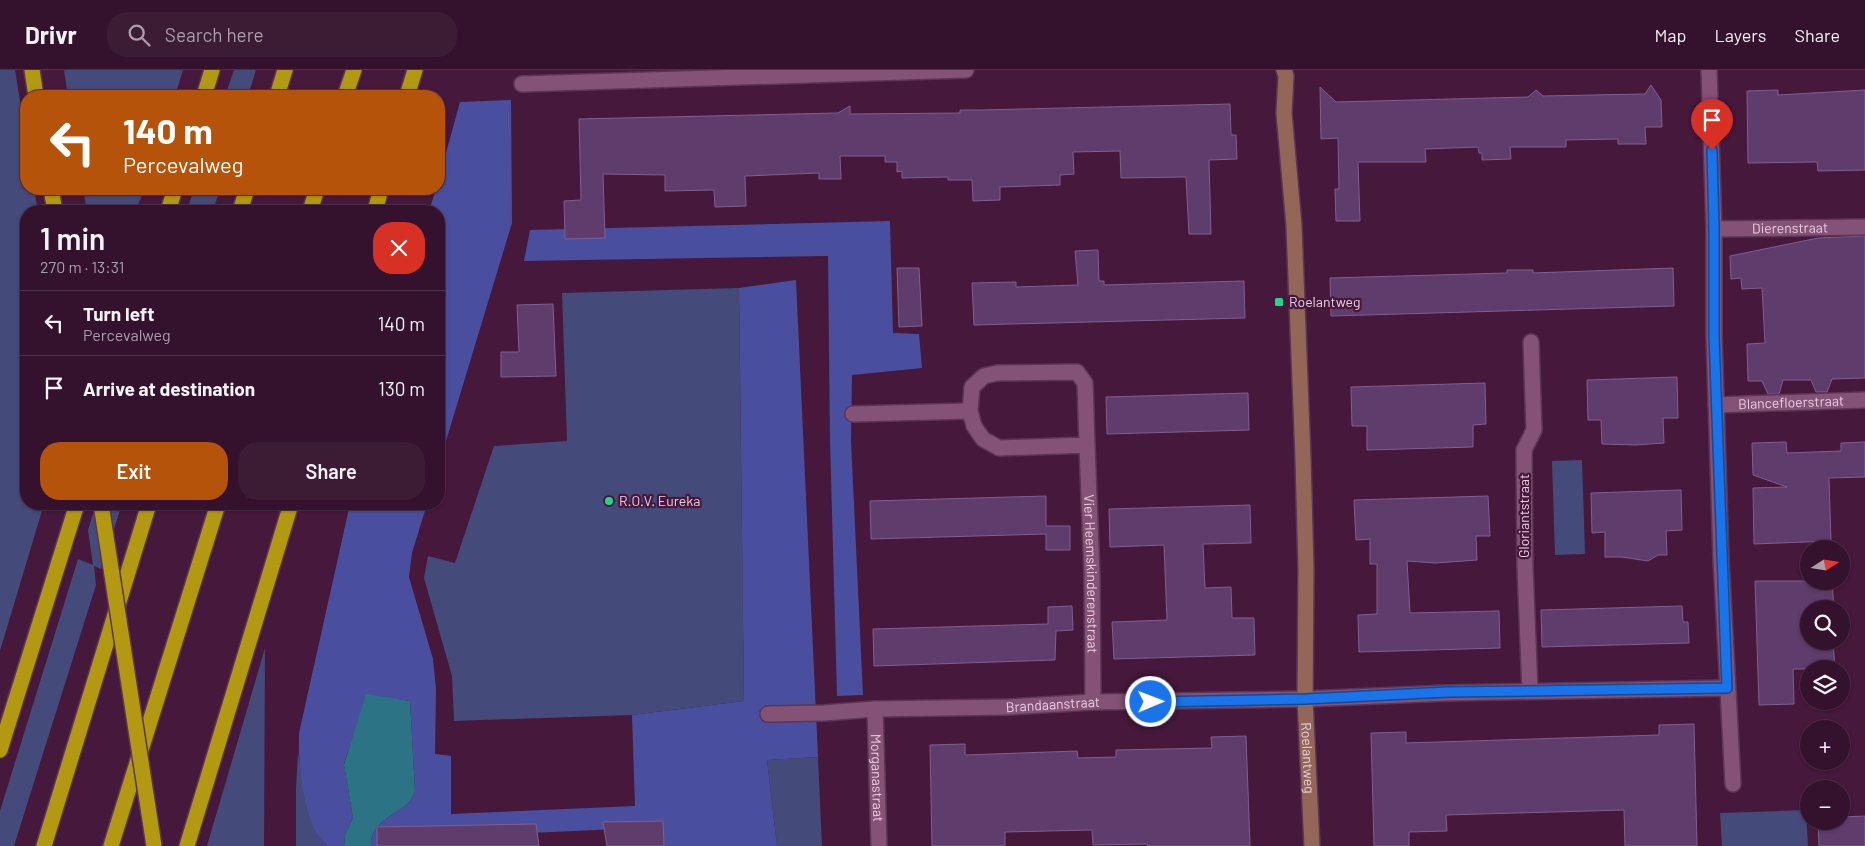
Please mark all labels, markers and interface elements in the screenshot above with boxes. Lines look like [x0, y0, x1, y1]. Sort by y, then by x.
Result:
search box [107, 12, 457, 57]
text: Drivr [25, 20, 77, 49]
icon: search [125, 21, 153, 49]
text: Search here [165, 23, 264, 46]
text: Map [1654, 24, 1686, 46]
text: Layers [1714, 24, 1767, 46]
text: Share [1795, 24, 1840, 46]
pin [1691, 99, 1733, 150]
icon: arrive [1698, 106, 1726, 134]
text: 140 m [123, 109, 213, 151]
icon: left [40, 110, 105, 175]
text: Percevalweg [123, 151, 244, 177]
street label: Dierenstraat [1752, 218, 1828, 236]
text: 1 min [40, 220, 105, 256]
button: close [373, 222, 425, 274]
text: 270 m · 13:31 [40, 257, 124, 276]
place label: Roelantweg [1289, 293, 1360, 310]
marker: Roelantweg [1273, 296, 1285, 308]
text: Turn left [83, 302, 154, 325]
icon: left [40, 309, 68, 337]
text: 140 m [378, 312, 425, 335]
text: Percevalweg [83, 325, 171, 344]
icon: arrive [40, 374, 68, 402]
text: Arrive at destination [83, 377, 255, 400]
text: 130 m [378, 377, 425, 400]
street label: Blancefloerstraat [1738, 392, 1844, 412]
button: Exit [40, 442, 228, 500]
button: Share [238, 442, 425, 500]
street label: Gloriantstraat [1515, 474, 1532, 558]
place label: R.O.V. Eureka [619, 492, 700, 509]
street label: Vier Heemskinderenstraat [1081, 494, 1102, 653]
marker: R.O.V. Eureka [603, 495, 615, 507]
north arrow [1800, 540, 1850, 590]
map controls [1800, 540, 1850, 830]
button: search [1800, 600, 1850, 650]
button: layers [1800, 660, 1850, 710]
position arrow [1124, 675, 1176, 727]
street label: Brandaanstraat [1005, 693, 1100, 715]
button: + [1800, 720, 1850, 770]
street label: Roelantweg [1298, 722, 1318, 794]
street label: Morganastraat [868, 734, 887, 822]
button: − [1800, 780, 1850, 830]

